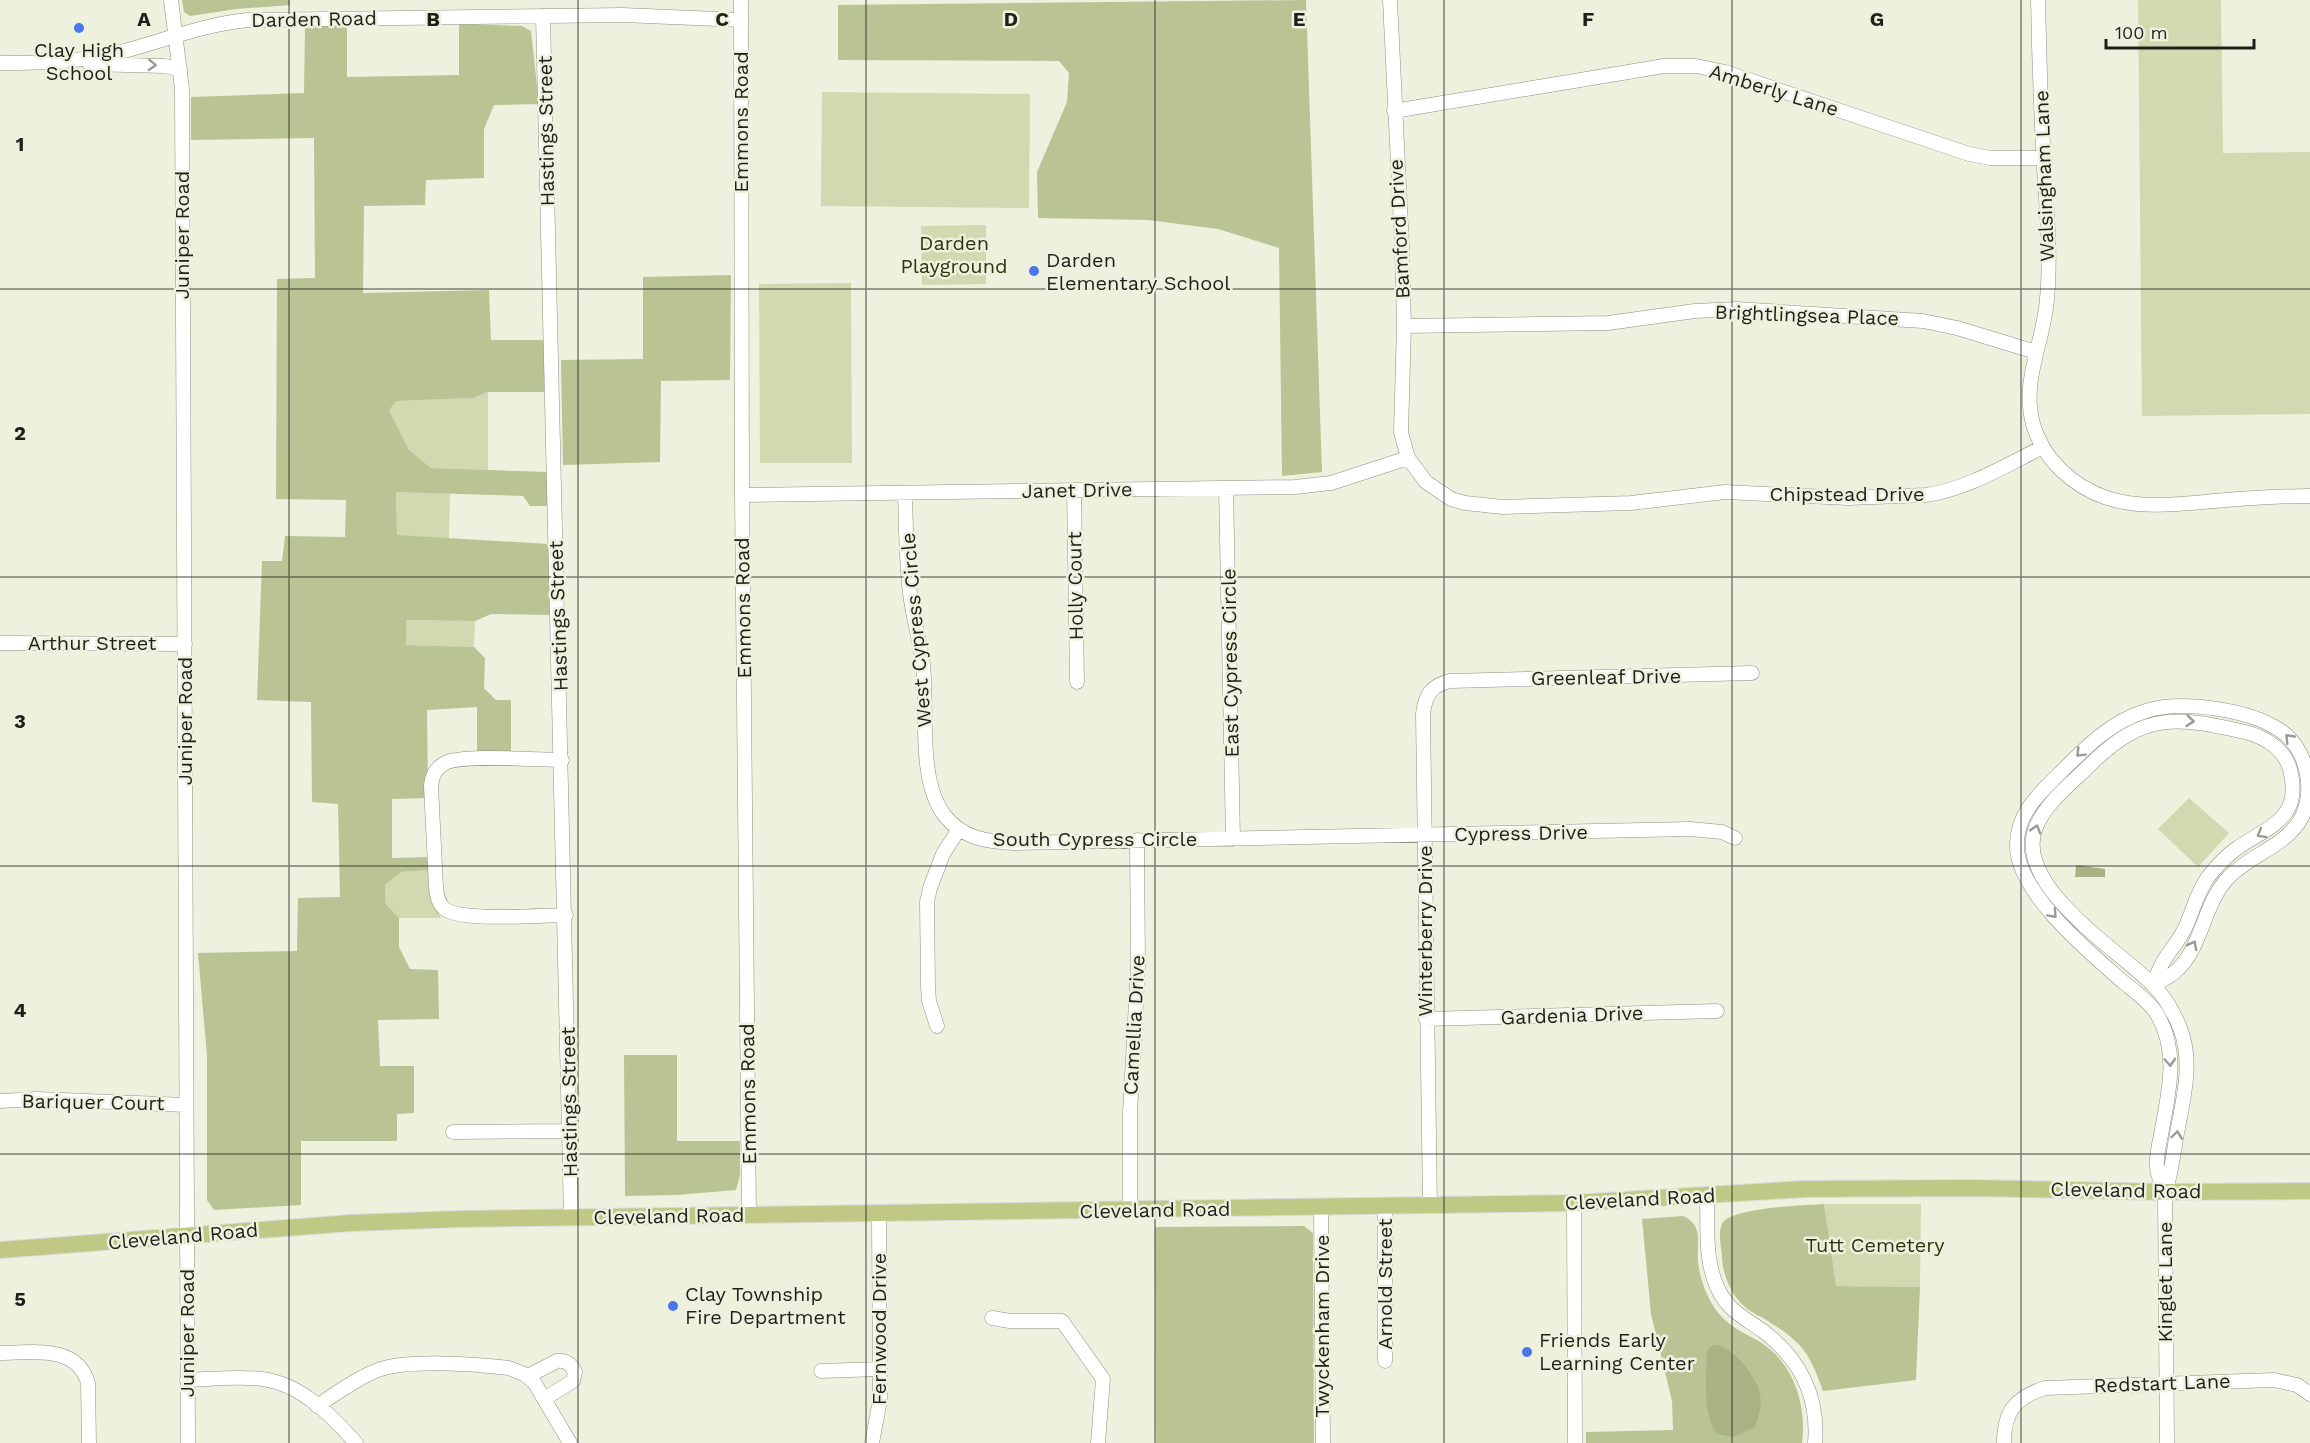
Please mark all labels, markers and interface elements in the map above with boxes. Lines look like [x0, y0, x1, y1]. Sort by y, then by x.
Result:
street label: Darden Road [251, 6, 377, 32]
text: A [137, 7, 151, 31]
text: B [426, 7, 440, 31]
text: C [715, 7, 729, 31]
text: D [1004, 7, 1018, 31]
text: E [1293, 7, 1305, 31]
text: F [1582, 7, 1594, 31]
text: G [1870, 7, 1884, 31]
scale bar [2106, 12, 2254, 50]
marker: Clay High School [72, 21, 86, 35]
text: 100 m [2115, 22, 2168, 43]
place label: Clay High School [34, 38, 124, 85]
street label: Emmons Road [729, 51, 753, 193]
street label: Hastings Street [533, 55, 559, 207]
one-way arrow [148, 59, 157, 72]
street label: Amberly Lane [1706, 59, 1842, 121]
street label: Walsingham Lane [2029, 90, 2059, 262]
text: 1 [16, 132, 24, 156]
street label: Bamford Drive [1383, 159, 1415, 299]
street label: Juniper Road [170, 171, 194, 299]
park label: Darden Playground [900, 231, 1008, 278]
place label: Darden Elementary School [1046, 248, 1230, 295]
marker: Darden Elementary School [1027, 264, 1041, 278]
street label: Brightlingsea Place [1714, 300, 1900, 330]
text: 2 [14, 421, 26, 445]
street label: Janet Drive [1021, 477, 1133, 503]
street label: Chipstead Drive [1770, 482, 1924, 506]
street label: Holly Court [1062, 531, 1088, 641]
street label: West Cypress Circle [896, 532, 936, 728]
street label: Emmons Road [730, 537, 756, 679]
street label: Hastings Street [543, 540, 573, 692]
street label: East Cypress Circle [1216, 568, 1244, 758]
street label: Arthur Street [28, 631, 157, 655]
street label: Juniper Road [173, 657, 197, 785]
street label: Greenleaf Drive [1531, 664, 1681, 690]
text: 3 [14, 709, 26, 733]
one-way arrow [2186, 715, 2195, 727]
one-way arrow [2285, 735, 2296, 746]
one-way arrow [2077, 746, 2087, 757]
street label: Cypress Drive [1454, 820, 1588, 846]
one-way arrow [2029, 824, 2041, 835]
street label: South Cypress Circle [993, 827, 1197, 851]
one-way arrow [2256, 827, 2267, 838]
street label: Winterberry Drive [1413, 845, 1437, 1017]
one-way arrow [2046, 907, 2057, 918]
one-way arrow [2186, 940, 2198, 951]
street label: Camellia Drive [1118, 954, 1150, 1096]
text: 4 [14, 998, 27, 1022]
street label: Gardenia Drive [1500, 1001, 1644, 1029]
street label: Emmons Road [735, 1023, 761, 1165]
street label: Hastings Street [556, 1026, 582, 1178]
one-way arrow [2164, 1058, 2177, 1067]
street label: Bariquer Court [21, 1089, 165, 1115]
one-way arrow [2170, 1131, 2183, 1140]
street label: Cleveland Road [2050, 1177, 2202, 1203]
street label: Cleveland Road [1564, 1183, 1716, 1215]
street label: Cleveland Road [1079, 1197, 1231, 1223]
street label: Cleveland Road [593, 1203, 745, 1229]
street label: Cleveland Road [107, 1217, 259, 1255]
street label: Arnold Street [1373, 1218, 1397, 1350]
street label: Kinglet Lane [2153, 1221, 2177, 1343]
park label: Tutt Cemetery [1805, 1233, 1945, 1257]
street label: Twyckenham Drive [1310, 1234, 1334, 1418]
street label: Fernwood Drive [867, 1253, 891, 1405]
street label: Juniper Road [175, 1269, 199, 1397]
place label: Clay Township Fire Department [685, 1282, 846, 1329]
text: 5 [14, 1287, 26, 1311]
marker: Clay Township Fire Department [666, 1299, 680, 1313]
place label: Friends Early Learning Center [1539, 1328, 1695, 1375]
marker: Friends Early Learning Center [1520, 1345, 1534, 1359]
street label: Redstart Lane [2093, 1369, 2231, 1397]

